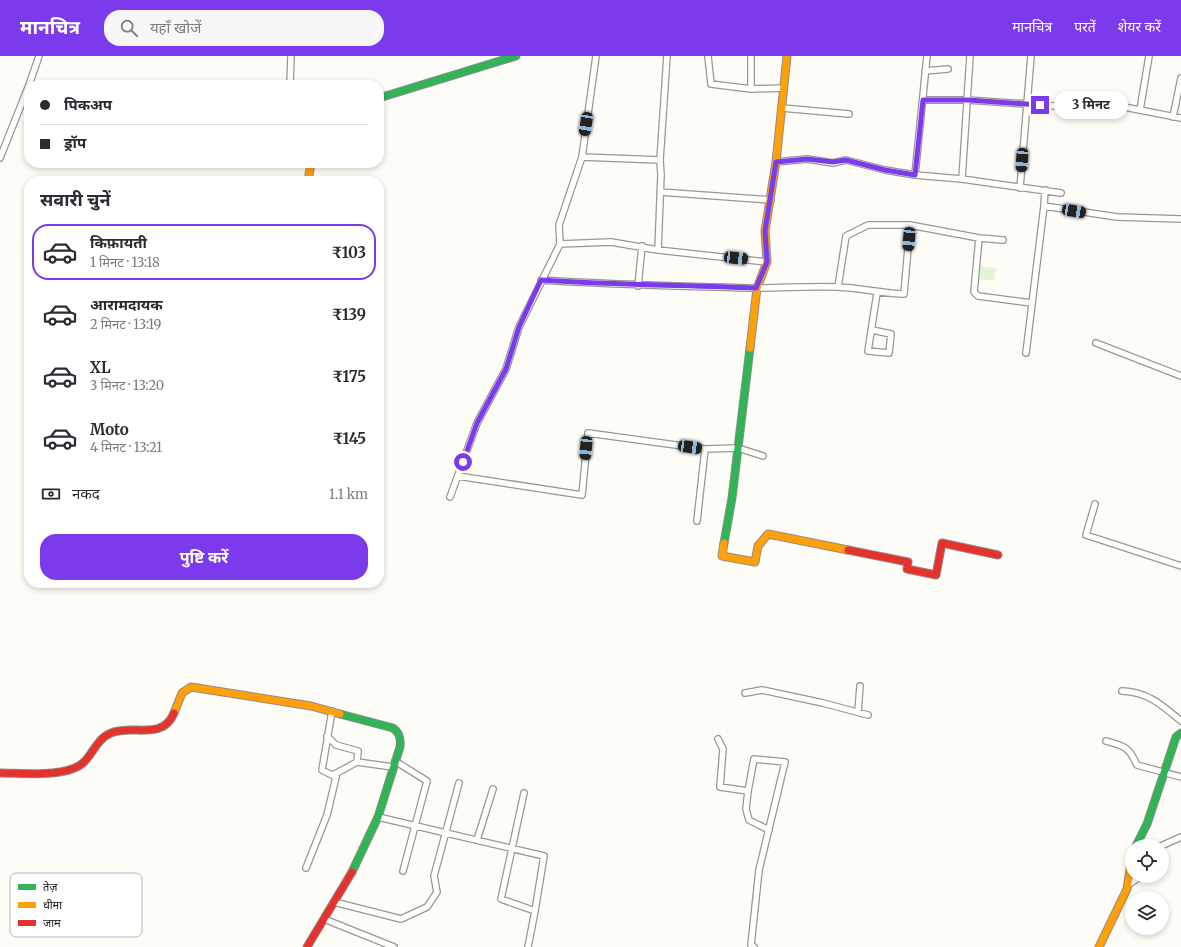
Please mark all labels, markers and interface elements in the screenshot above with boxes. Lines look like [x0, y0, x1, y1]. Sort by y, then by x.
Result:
search box [104, 10, 384, 46]
text: मानचित्र [20, 15, 80, 39]
icon: search [118, 17, 140, 39]
text: यहाँ खोजें [150, 18, 201, 37]
text: मानचित्र [1012, 18, 1052, 36]
text: परतें [1074, 18, 1096, 36]
text: शेयर करें [1118, 18, 1161, 36]
callout: 3 मिनट [1054, 91, 1128, 119]
text: पिकअप [64, 95, 112, 114]
route end [1031, 96, 1049, 114]
text: 3 मिनट [1072, 96, 1110, 113]
car [578, 111, 594, 137]
text: ड्रॉप [64, 133, 86, 152]
car [1015, 148, 1029, 172]
text: सवारी चुनें [40, 188, 111, 211]
car [1061, 203, 1087, 219]
car [902, 227, 916, 251]
text: किफ़ायती [90, 233, 147, 252]
icon: car [42, 234, 78, 270]
text: ₹103 [332, 243, 366, 262]
car [723, 251, 749, 265]
text: 1 मिनट · 13:18 [90, 254, 160, 271]
text: आरामदायक [90, 295, 163, 314]
icon: car [42, 296, 78, 332]
text: ₹139 [332, 305, 366, 324]
text: 2 मिनट · 13:19 [90, 316, 161, 333]
icon: car [42, 358, 78, 394]
text: XL [90, 358, 111, 377]
text: ₹175 [332, 367, 366, 386]
text: 3 मिनट · 13:20 [90, 377, 164, 394]
icon: car [42, 420, 78, 456]
text: Moto [90, 420, 129, 439]
text: ₹145 [332, 429, 366, 448]
car [579, 436, 593, 460]
text: 4 मिनट · 13:21 [90, 439, 162, 456]
car [677, 439, 703, 455]
route start [454, 453, 472, 471]
icon: cash [40, 483, 62, 505]
text: नकद [72, 484, 100, 503]
text: 1.1 km [329, 486, 368, 503]
button: पुष्टि करें [40, 534, 368, 580]
map controls [1125, 839, 1169, 935]
button: locate [1125, 839, 1169, 883]
legend [10, 873, 142, 937]
text: तेज़ [43, 880, 58, 894]
button: layers [1125, 891, 1169, 935]
text: धीमा [43, 898, 62, 912]
text: जाम [43, 916, 61, 930]

